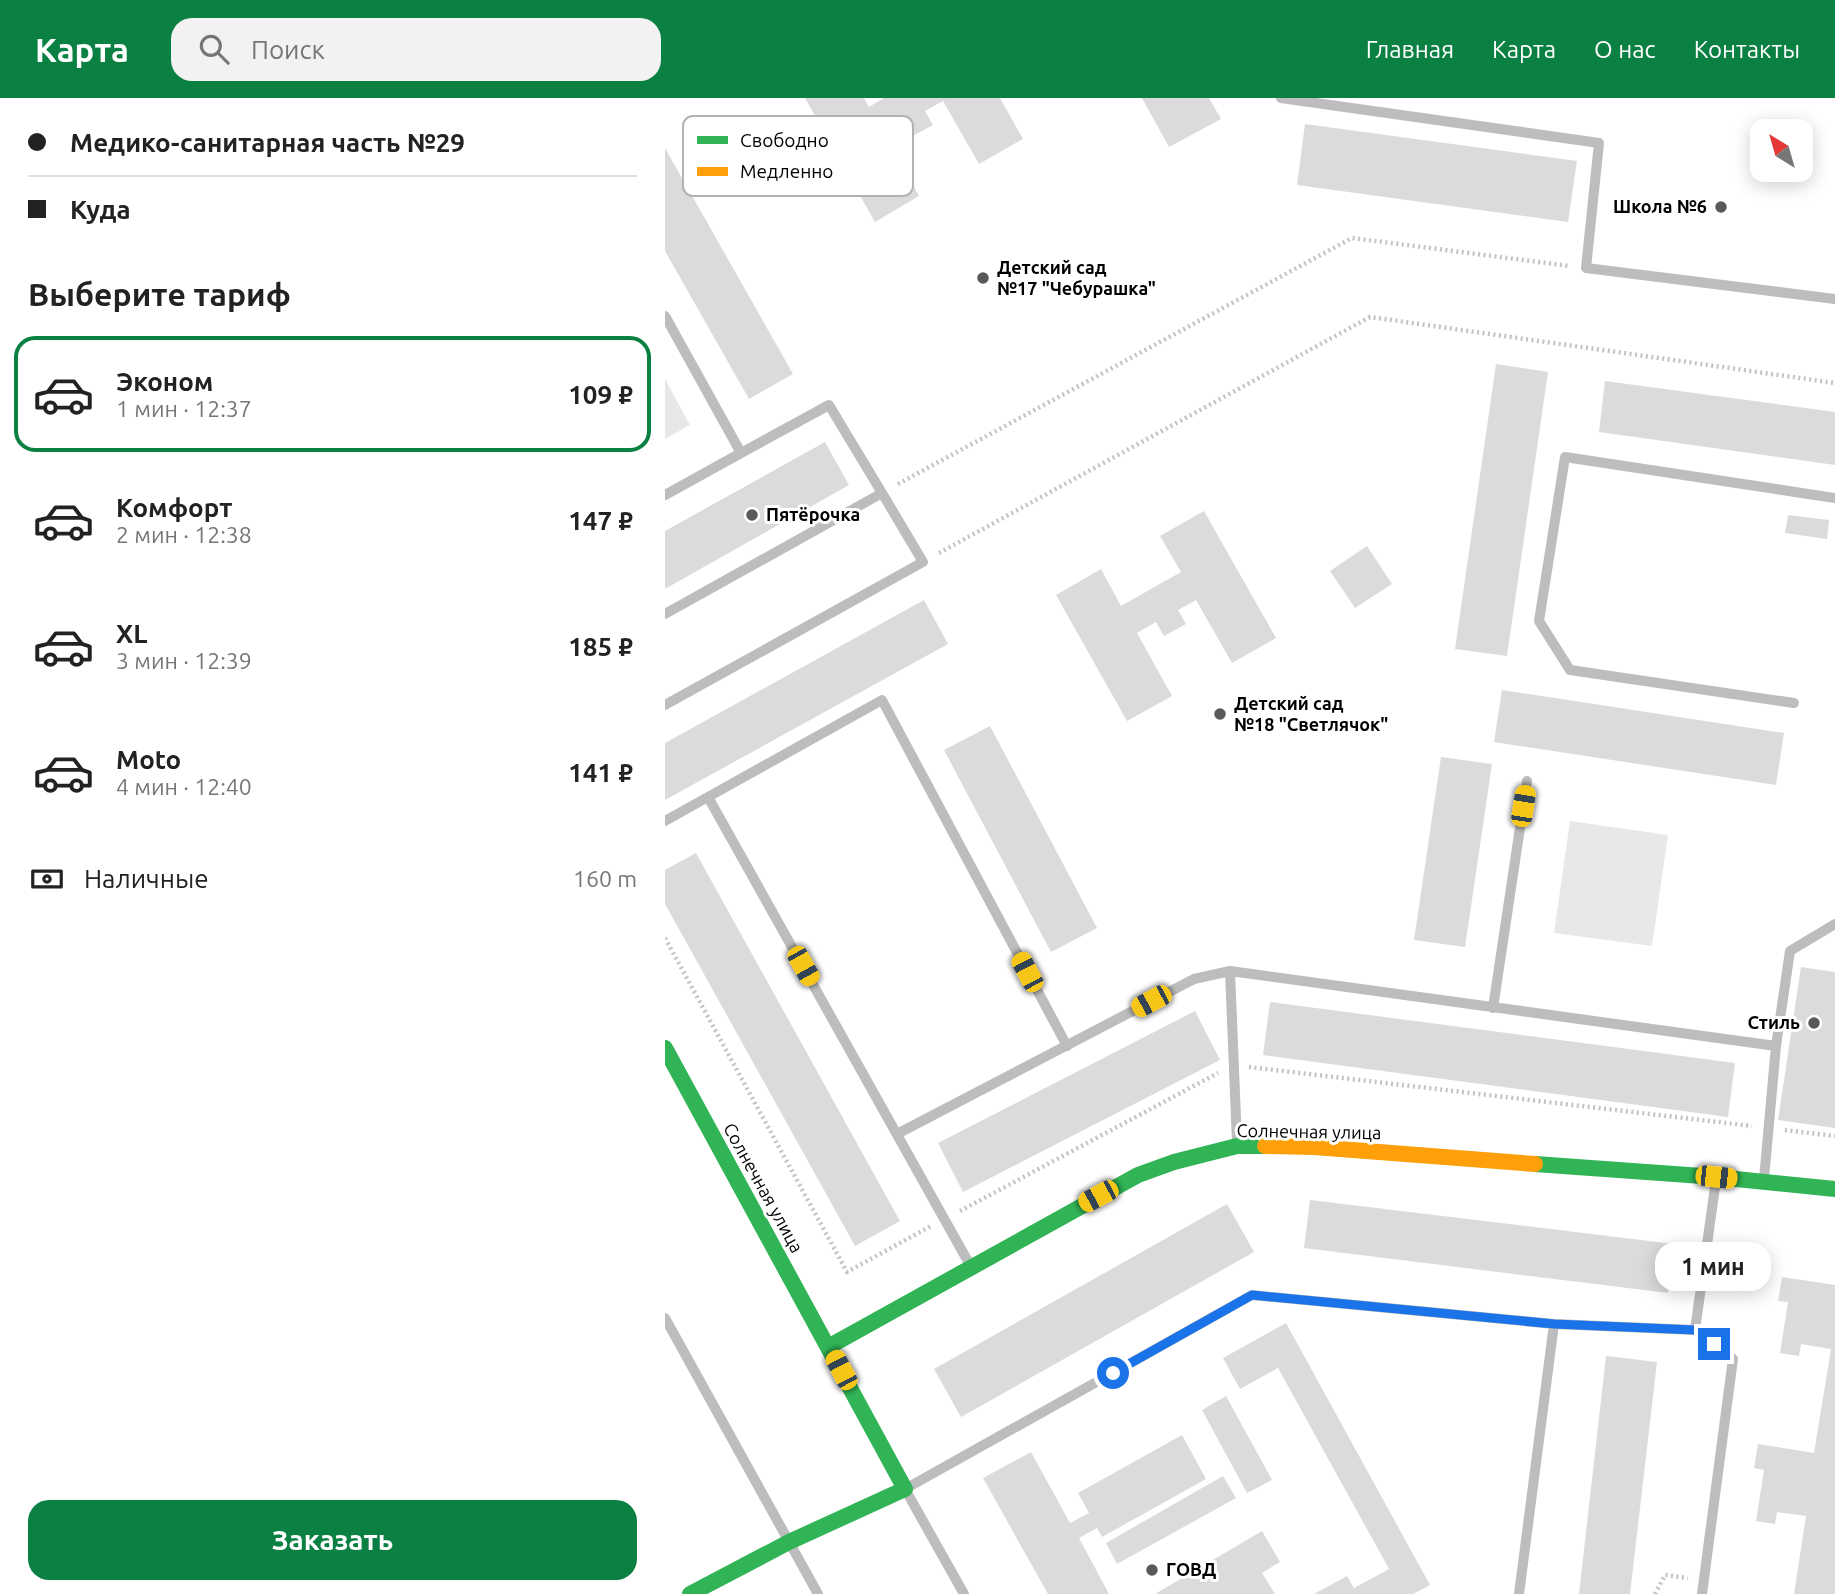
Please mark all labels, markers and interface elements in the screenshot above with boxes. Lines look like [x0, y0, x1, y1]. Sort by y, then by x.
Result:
search box [171, 18, 661, 81]
icon: search [195, 30, 233, 68]
text: Карта [35, 31, 129, 68]
text: Поиск [251, 35, 325, 64]
text: Главная [1366, 36, 1454, 63]
text: Карта [1492, 36, 1556, 63]
text: О нас [1594, 36, 1656, 63]
text: Контакты [1694, 36, 1800, 63]
legend [683, 116, 913, 196]
north arrow [1750, 119, 1813, 182]
map controls [1750, 119, 1813, 182]
text: Медико-санитарная часть №29 [70, 128, 465, 157]
text: Свободно [740, 129, 829, 151]
text: Медленно [740, 160, 833, 182]
text: Куда [70, 195, 131, 224]
place label: Школа №6 [1613, 196, 1707, 216]
marker: Школа №6 [1713, 199, 1729, 215]
place label: Детский сад №17 "Чебурашка" [997, 257, 1156, 298]
marker: Детский сад №17 "Чебурашка" [975, 270, 991, 286]
text: Выберите тариф [28, 276, 291, 312]
icon: car [32, 363, 95, 426]
text: Эконом [116, 367, 213, 396]
text: 109 ₽ [568, 380, 633, 409]
text: 1 мин · 12:37 [116, 396, 252, 421]
icon: car [32, 489, 95, 552]
text: Комфорт [116, 493, 232, 522]
place label: Пятёрочка [766, 504, 860, 524]
text: 147 ₽ [568, 506, 633, 535]
marker: Пятёрочка [744, 507, 760, 523]
text: 2 мин · 12:38 [116, 522, 252, 547]
icon: car [32, 615, 95, 678]
text: XL [116, 619, 147, 648]
text: 185 ₽ [568, 632, 633, 661]
text: 3 мин · 12:39 [116, 648, 252, 673]
place label: Детский сад №18 "Светлячок" [1234, 693, 1388, 734]
marker: Детский сад №18 "Светлячок" [1212, 706, 1228, 722]
icon: car [32, 741, 95, 804]
text: Moto [116, 745, 181, 774]
text: 141 ₽ [568, 758, 633, 787]
text: 4 мин · 12:40 [116, 774, 252, 799]
car [1510, 784, 1537, 828]
icon: cash [28, 860, 66, 898]
text: Наличные [84, 864, 209, 893]
text: 160 m [573, 866, 637, 891]
car [784, 943, 823, 989]
car [1008, 949, 1047, 995]
car [1128, 982, 1175, 1020]
place label: Стиль [1747, 1012, 1800, 1032]
marker: Стиль [1806, 1015, 1822, 1031]
street label: Солнечная улица [720, 1119, 808, 1256]
street label: Солнечная улица [1236, 1120, 1382, 1142]
car [1695, 1164, 1738, 1190]
car [1075, 1177, 1122, 1215]
callout: 1 мин [1656, 1242, 1772, 1292]
text: 1 мин [1681, 1254, 1745, 1279]
route end [1698, 1328, 1730, 1360]
car [822, 1347, 861, 1393]
route start [1097, 1357, 1129, 1389]
button: Заказать [28, 1500, 637, 1580]
place label: ГОВД [1166, 1559, 1216, 1579]
marker: ГОВД [1144, 1562, 1160, 1578]

